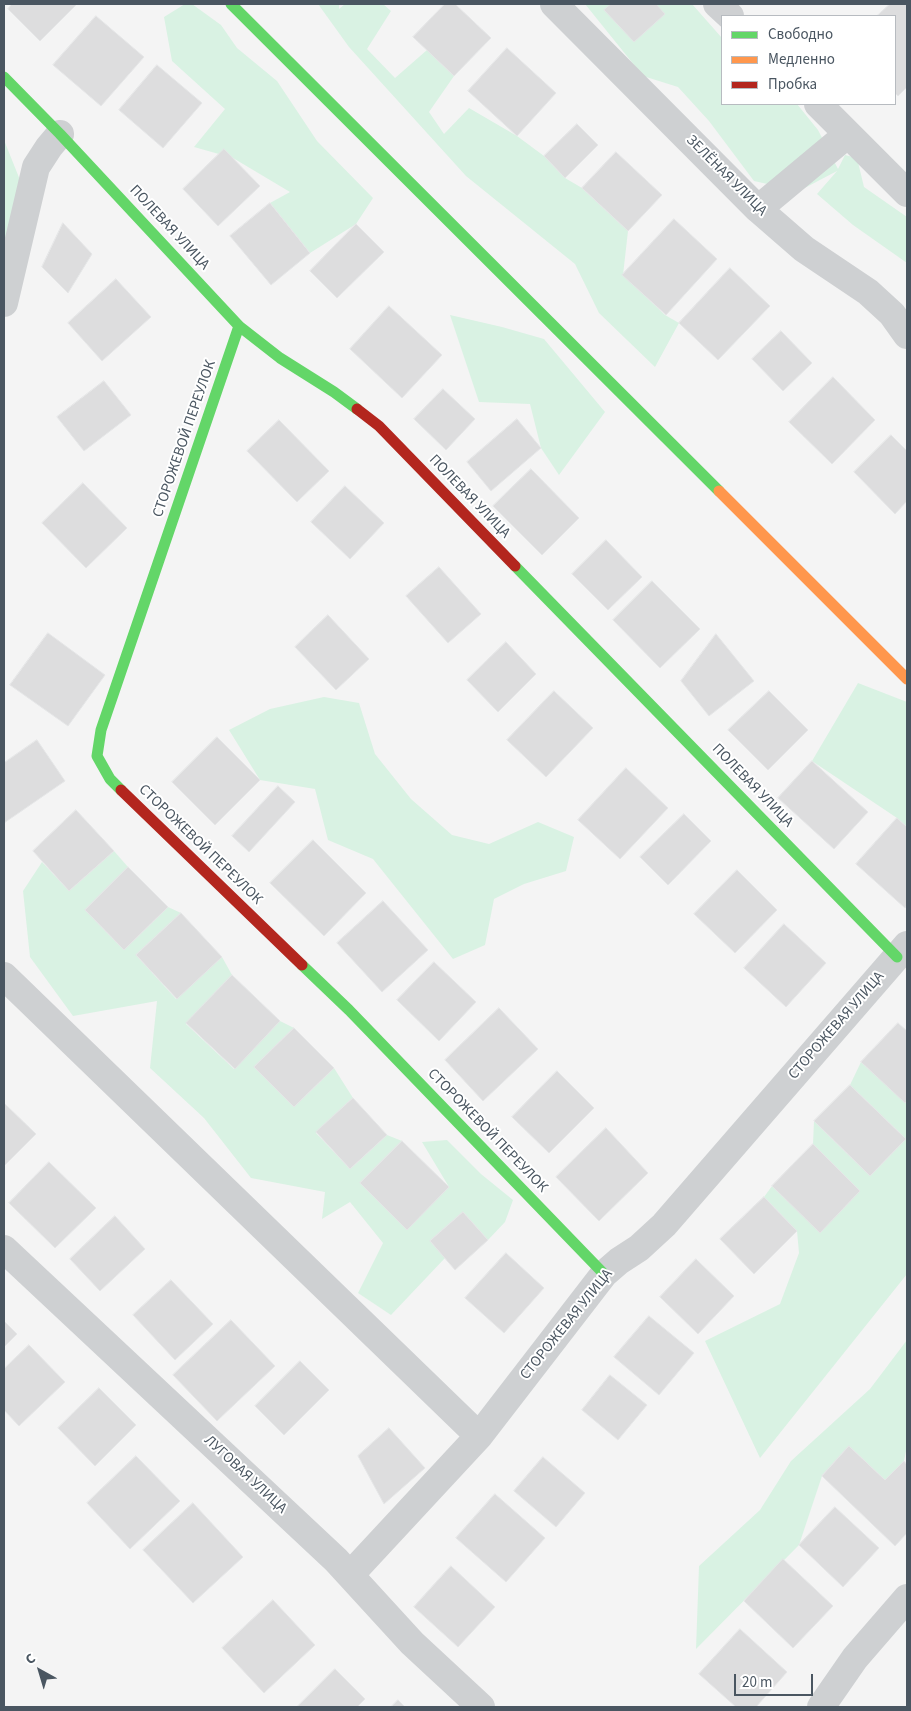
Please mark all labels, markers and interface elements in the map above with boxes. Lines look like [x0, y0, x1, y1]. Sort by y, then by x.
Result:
legend [721, 15, 896, 105]
text: Свободно [768, 24, 833, 45]
text: Медленно [768, 49, 835, 70]
text: Пробка [768, 74, 817, 95]
street label: ЗЕЛЁНАЯ УЛИЦА [682, 132, 770, 220]
street label: ПОЛЕВАЯ УЛИЦА [125, 182, 213, 274]
street label: СТОРОЖЕВОЙ ПЕРЕУЛОК [150, 358, 220, 520]
street label: ПОЛЕВАЯ УЛИЦА [425, 451, 513, 543]
street label: ПОЛЕВАЯ УЛИЦА [708, 740, 796, 832]
street label: СТОРОЖЕВОЙ ПЕРЕУЛОК [134, 781, 266, 909]
street label: СТОРОЖЕВАЯ УЛИЦА [785, 968, 889, 1084]
street label: СТОРОЖЕВОЙ ПЕРЕУЛОК [423, 1065, 551, 1197]
street label: СТОРОЖЕВАЯ УЛИЦА [517, 1266, 617, 1384]
street label: ЛУГОВАЯ УЛИЦА [200, 1432, 290, 1518]
north arrow [15, 1646, 65, 1696]
text: С [21, 1649, 40, 1670]
scale bar [736, 1664, 815, 1696]
text: 20 m [742, 1672, 772, 1693]

